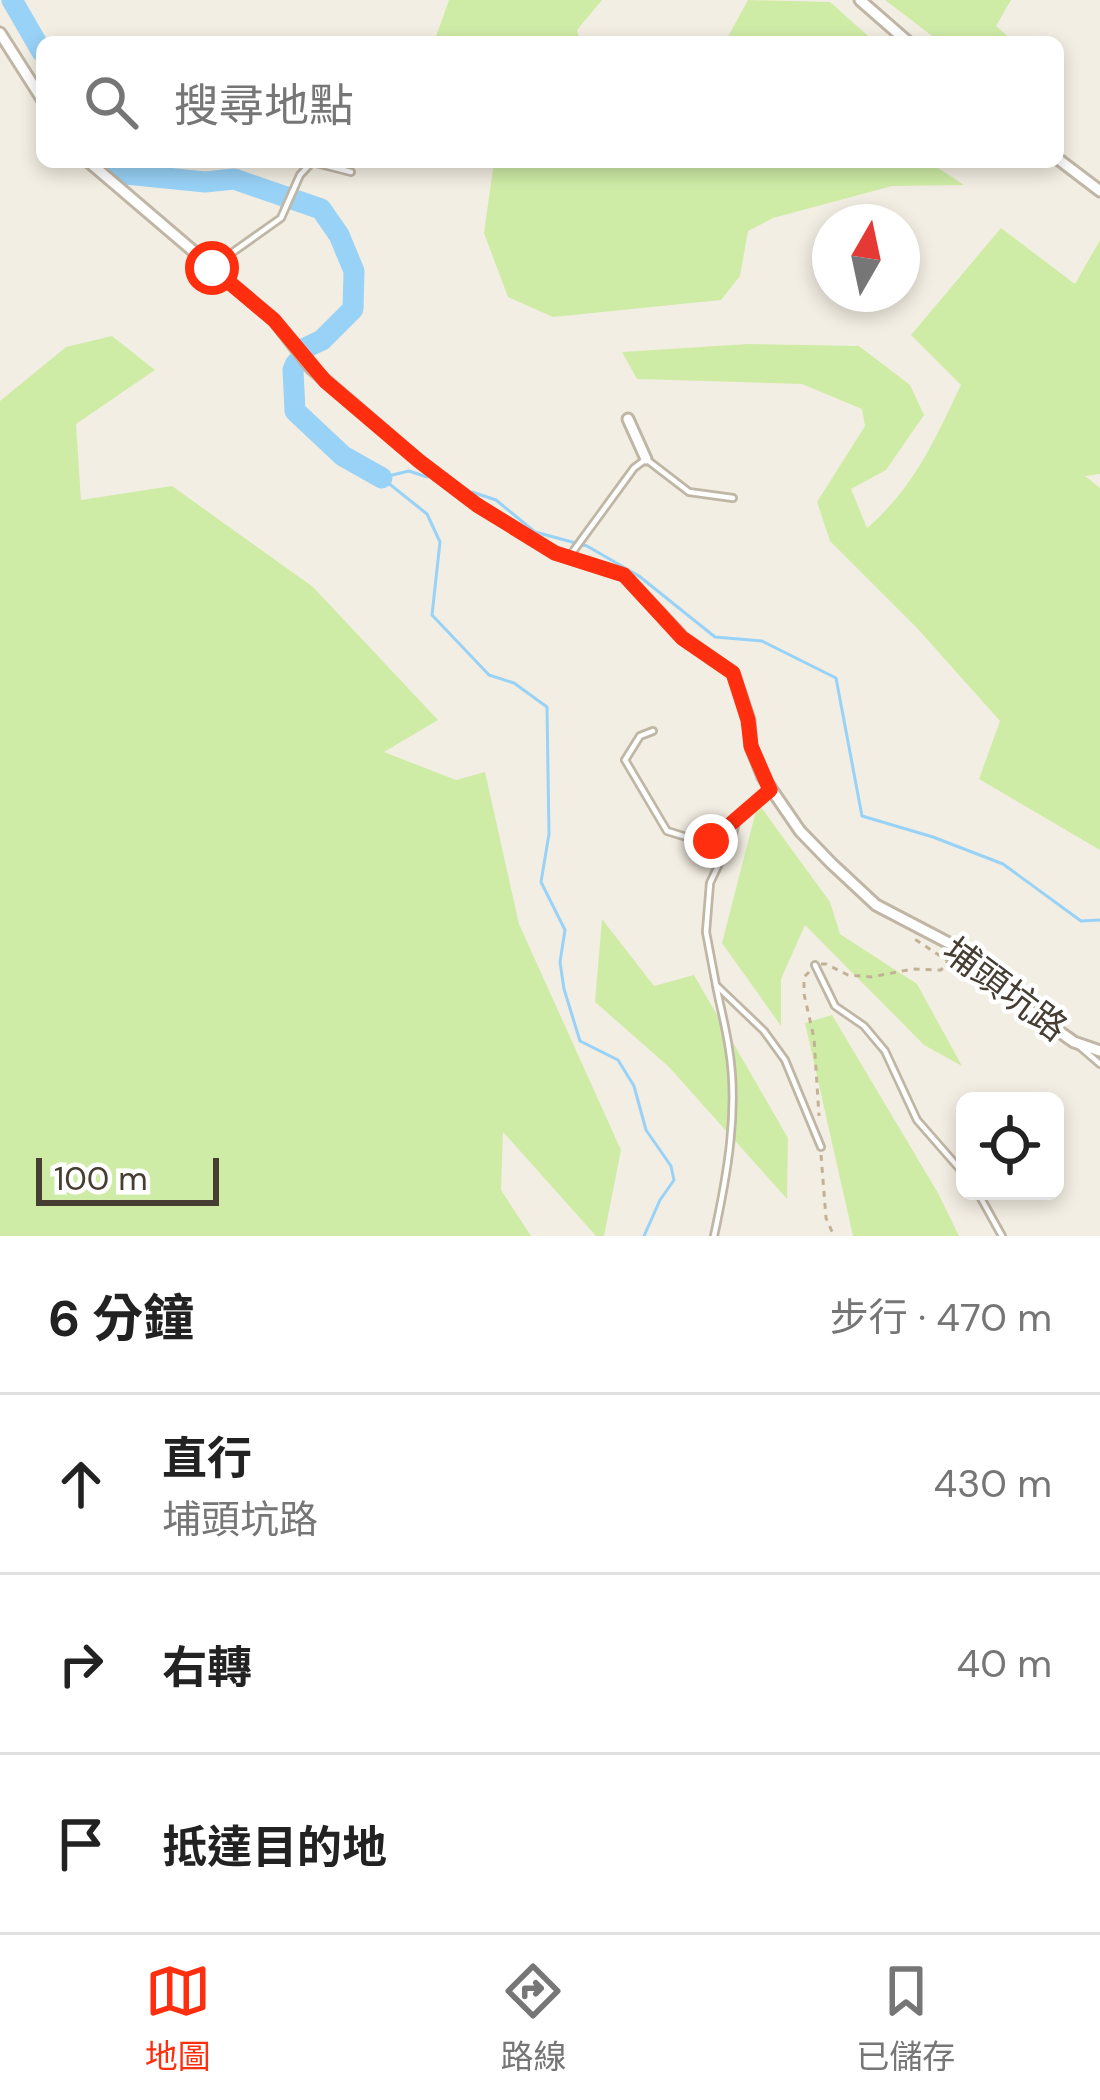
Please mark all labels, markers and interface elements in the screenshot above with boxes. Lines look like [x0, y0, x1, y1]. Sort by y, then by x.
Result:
search box [36, 36, 1064, 168]
icon: search [78, 69, 144, 135]
text: 搜尋地點 [174, 76, 354, 135]
north arrow [812, 204, 920, 312]
route start [185, 241, 239, 295]
route end [684, 814, 738, 868]
street label: 埔頭坑路 [933, 927, 1077, 1051]
map controls [956, 1092, 1064, 1200]
button: locate [956, 1092, 1064, 1200]
scale bar [36, 1152, 219, 1205]
text: 100 m [54, 1157, 148, 1200]
text: 6 分鐘 [48, 1285, 194, 1352]
text: 步行 · 470 m [830, 1292, 1052, 1343]
text: 直行 [162, 1429, 252, 1488]
icon: ahead [48, 1451, 114, 1517]
text: 430 m [933, 1458, 1052, 1509]
text: 埔頭坑路 [162, 1494, 318, 1545]
icon: right [48, 1631, 114, 1697]
text: 右轉 [162, 1638, 252, 1697]
text: 40 m [957, 1638, 1052, 1689]
icon: arrive [48, 1811, 114, 1877]
text: 抵達目的地 [162, 1818, 387, 1877]
tab: 地圖 [145, 1958, 211, 2078]
tab: 路線 [500, 1958, 566, 2078]
tab: 已儲存 [856, 1958, 955, 2078]

